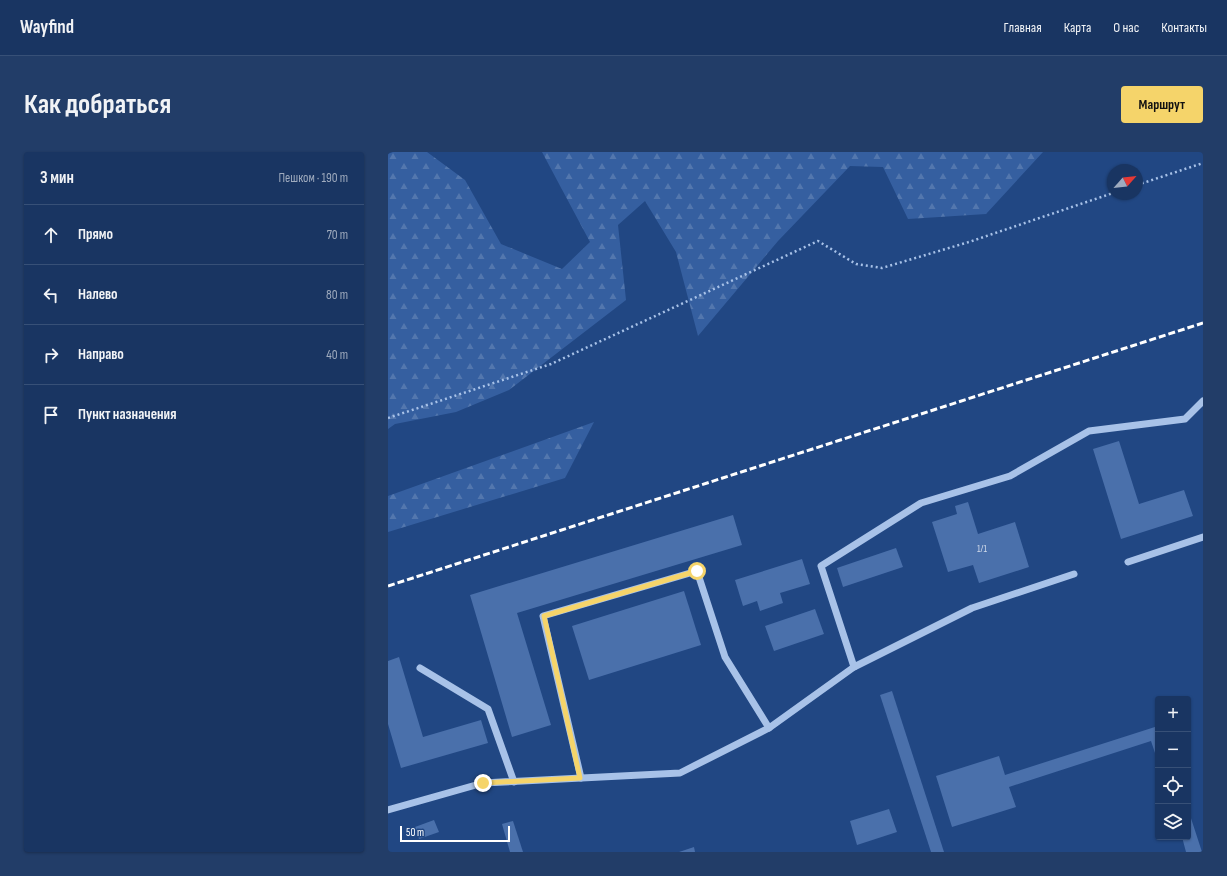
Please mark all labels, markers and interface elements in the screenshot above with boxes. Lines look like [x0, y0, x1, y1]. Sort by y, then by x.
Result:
text: Wayfind [20, 16, 74, 39]
text: Главная [1004, 19, 1042, 36]
text: Карта [1064, 19, 1091, 36]
text: О нас [1113, 19, 1139, 36]
text: Контакты [1161, 19, 1207, 36]
button: Маршрут [1121, 86, 1203, 123]
text: Как добраться [24, 88, 171, 121]
north arrow [1107, 164, 1143, 200]
text: 3 мин [40, 168, 74, 188]
text: Пешком · 190 m [279, 170, 348, 186]
icon: ahead [40, 224, 62, 246]
text: Прямо [78, 225, 113, 244]
text: 70 m [327, 227, 348, 243]
icon: left [40, 284, 62, 306]
text: Налево [78, 285, 118, 304]
text: 80 m [326, 287, 348, 303]
icon: right [40, 344, 62, 366]
text: Направо [78, 345, 124, 364]
text: 40 m [326, 347, 348, 363]
icon: arrive [40, 404, 62, 426]
text: Пункт назначения [78, 405, 176, 424]
house number: 1/1 [977, 543, 988, 555]
route start [688, 562, 706, 580]
map controls [1155, 696, 1191, 840]
button: + [1155, 696, 1191, 732]
button: − [1155, 732, 1191, 768]
button: locate [1155, 768, 1191, 804]
route end [474, 774, 492, 792]
button: layers [1155, 804, 1191, 840]
scale bar [400, 824, 510, 843]
text: 50 m [406, 826, 424, 839]

